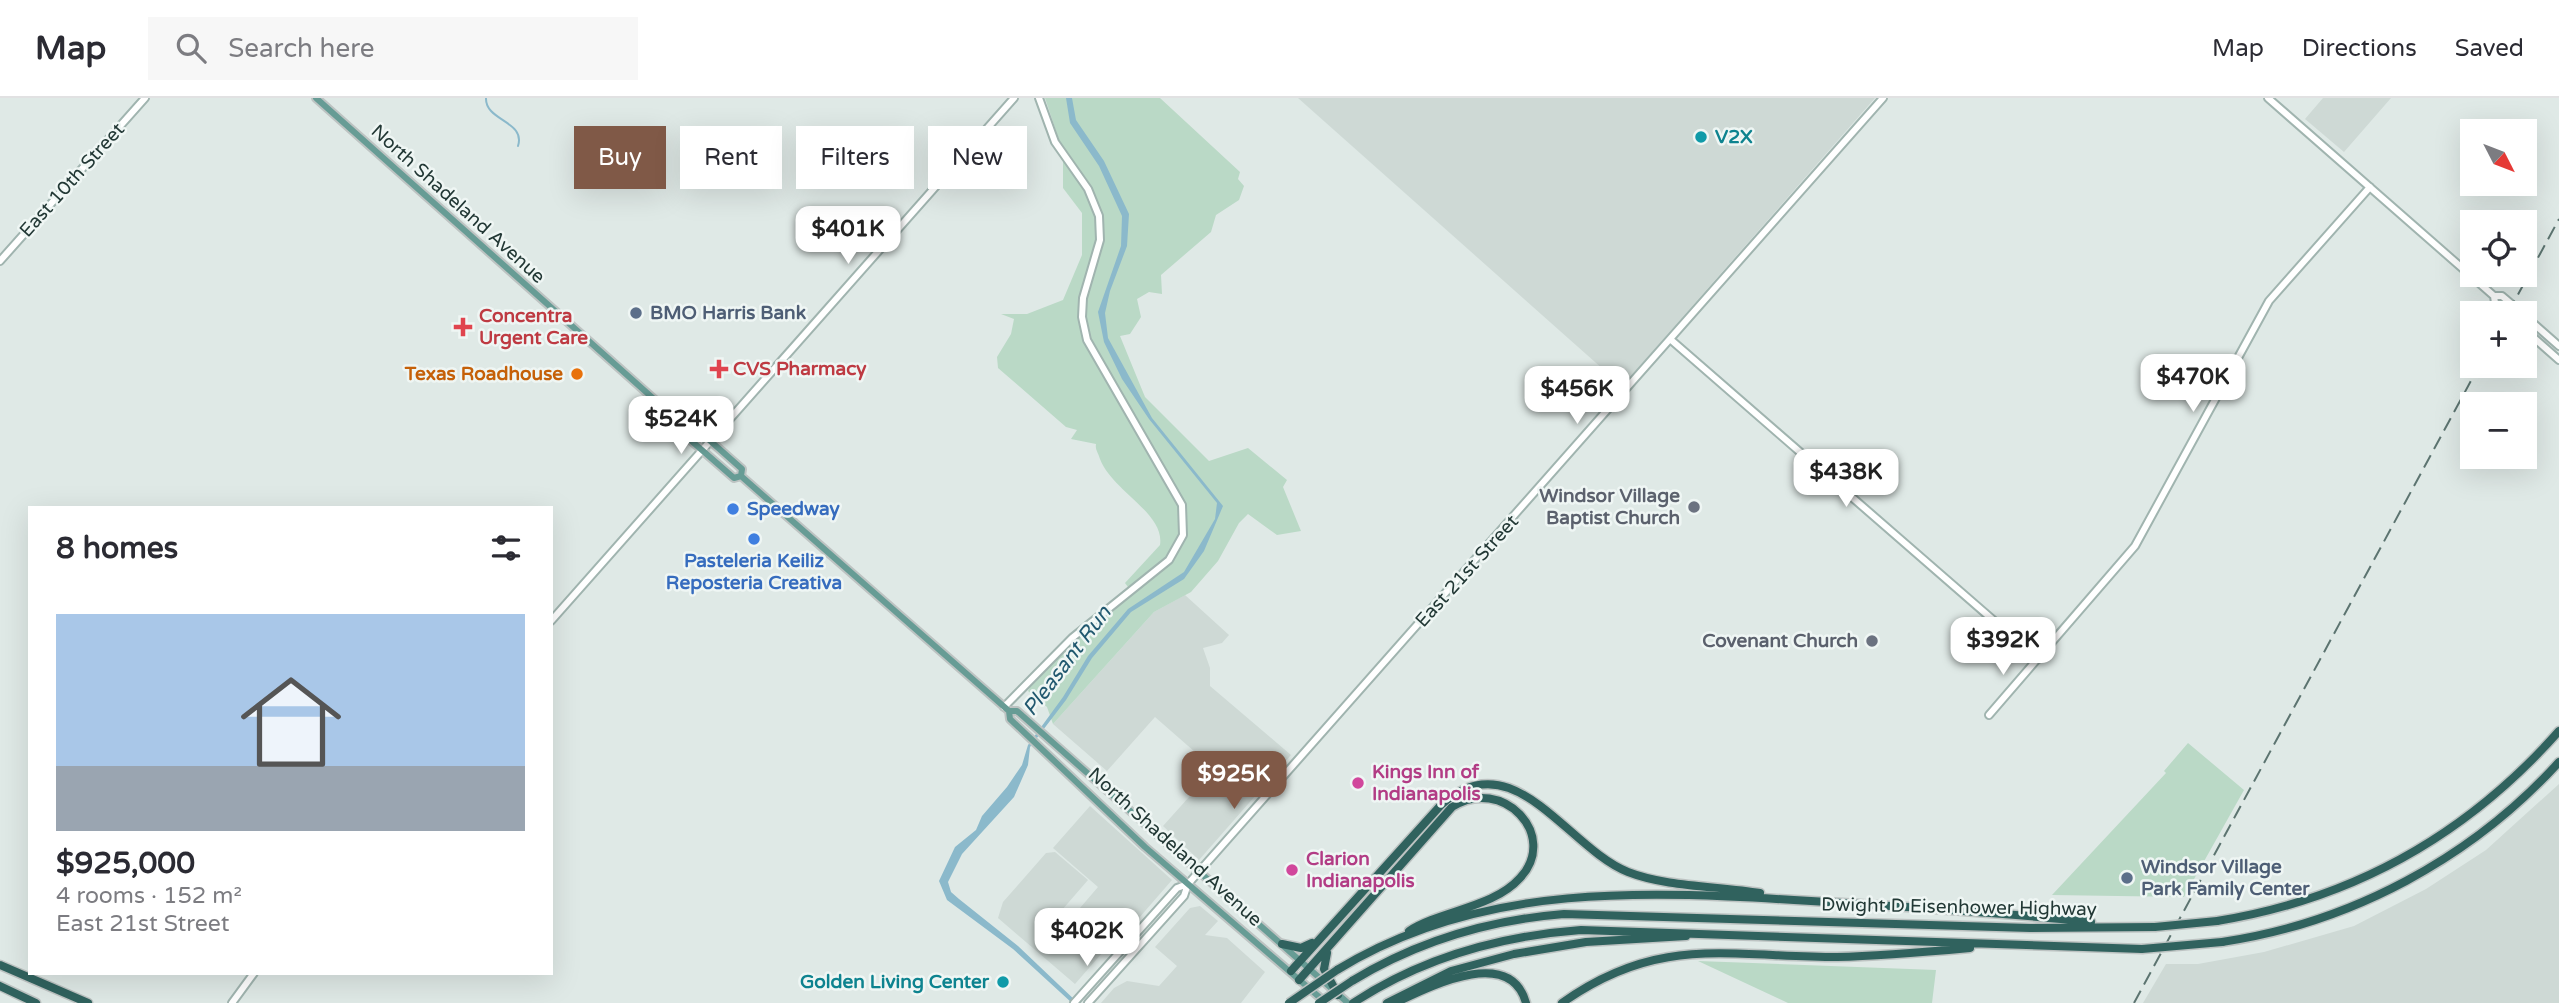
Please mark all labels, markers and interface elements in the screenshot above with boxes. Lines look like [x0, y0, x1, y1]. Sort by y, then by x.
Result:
search box [148, 17, 638, 80]
text: Map [35, 29, 106, 68]
icon: search [172, 29, 210, 67]
text: Search here [228, 33, 374, 64]
text: Map [2212, 34, 2264, 63]
text: Directions [2302, 34, 2417, 63]
text: Saved [2455, 34, 2524, 63]
street label: East 10th Street [15, 118, 129, 242]
north arrow [2460, 119, 2538, 196]
map controls [2460, 119, 2537, 469]
street label: North Shadeland Avenue [367, 120, 549, 288]
chip: Buy [574, 126, 666, 189]
chip: Rent [680, 126, 782, 189]
chip: Filters [796, 126, 914, 189]
chip: New [928, 126, 1027, 189]
place label: V2X [1715, 126, 1753, 148]
marker: V2X [1693, 129, 1709, 145]
pin: $401K [799, 206, 897, 266]
button: locate [2460, 210, 2537, 287]
text: $401K [812, 215, 884, 243]
button: + [2460, 301, 2537, 378]
place label: BMO Harris Bank [650, 302, 807, 324]
place label: Concentra Urgent Care [479, 305, 588, 350]
marker: BMO Harris Bank [628, 305, 644, 321]
marker: Concentra Urgent Care [453, 317, 473, 337]
pin: $470K [2144, 354, 2242, 414]
place label: CVS Pharmacy [733, 358, 867, 381]
marker: CVS Pharmacy [711, 361, 727, 377]
place label: Texas Roadhouse [404, 363, 563, 385]
text: $470K [2157, 363, 2229, 391]
marker: Texas Roadhouse [569, 366, 585, 382]
pin: $456K [1528, 366, 1626, 426]
text: $456K [1541, 375, 1613, 403]
button: − [2460, 392, 2537, 469]
pin: $524K [632, 396, 730, 456]
text: $524K [645, 405, 717, 433]
pin: $438K [1797, 450, 1895, 509]
text: $438K [1810, 458, 1882, 486]
place label: Windsor Village Baptist Church [1539, 485, 1680, 530]
place label: Speedway [747, 498, 840, 521]
marker: Windsor Village Baptist Church [1686, 499, 1702, 515]
marker: Speedway [725, 501, 741, 517]
street label: East 21st Street [1411, 510, 1523, 632]
icon: filters [487, 529, 525, 567]
text: 8 homes [56, 530, 178, 567]
marker: Pasteleria Keiliz Reposteria Creativa [746, 531, 762, 547]
place label: Pasteleria Keiliz Reposteria Creativa [666, 550, 842, 595]
water label: Pleasant Run [1017, 600, 1117, 721]
pin: $392K [1954, 618, 2052, 677]
text: $392K [1967, 626, 2039, 654]
place label: Covenant Church [1702, 630, 1858, 652]
marker: Covenant Church [1864, 633, 1880, 649]
icon: home [228, 659, 354, 785]
pin: $925K [1185, 752, 1283, 811]
text: $925K [1198, 760, 1270, 788]
place label: Kings Inn of Indianapolis [1372, 761, 1481, 806]
street label: North Shadeland Avenue [1084, 763, 1266, 931]
marker: Kings Inn of Indianapolis [1350, 775, 1366, 791]
text: $925,000 [56, 845, 195, 882]
place label: Clarion Indianapolis [1306, 848, 1415, 893]
place label: Windsor Village Park Family Center [2141, 856, 2310, 901]
marker: Clarion Indianapolis [1284, 862, 1300, 878]
marker: Windsor Village Park Family Center [2119, 870, 2135, 886]
text: 4 rooms · 152 m² [56, 882, 242, 910]
street label: Dwight D Eisenhower Highway [1821, 894, 2097, 920]
pin: $402K [1038, 908, 1136, 968]
text: East 21st Street [56, 910, 230, 938]
text: $402K [1051, 917, 1123, 945]
place label: Golden Living Center [800, 971, 990, 994]
marker: Golden Living Center [995, 974, 1011, 990]

